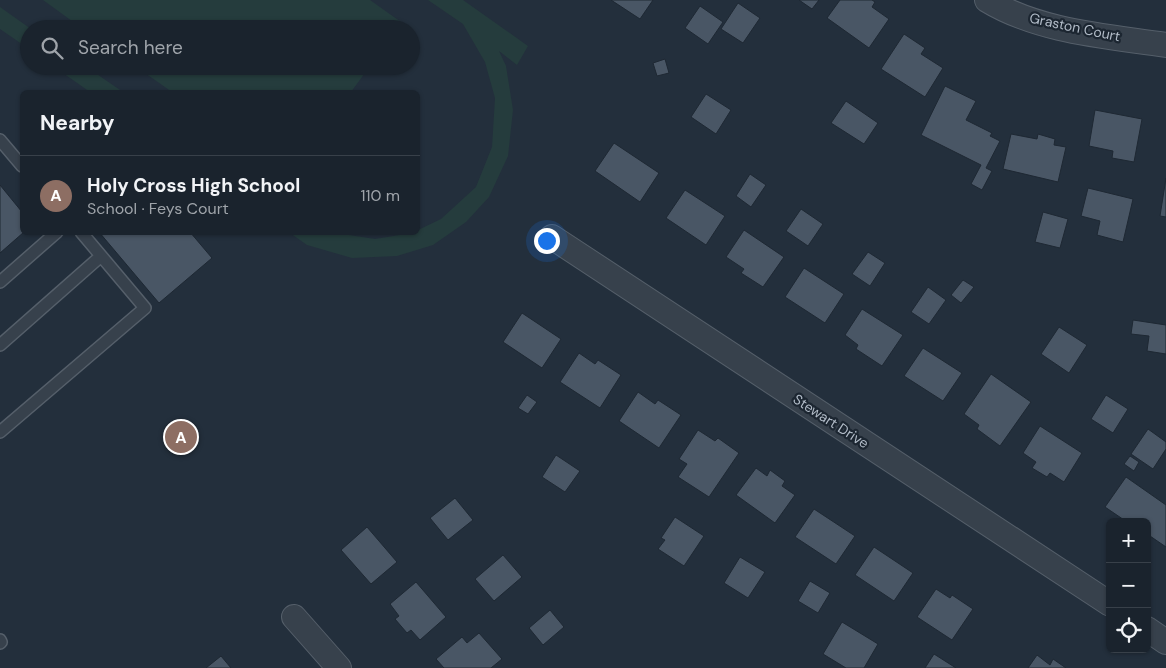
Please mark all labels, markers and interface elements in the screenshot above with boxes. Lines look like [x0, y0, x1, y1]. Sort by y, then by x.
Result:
street label: Graston Court [1028, 9, 1122, 45]
search box [20, 20, 420, 75]
icon: search [38, 34, 66, 62]
text: Search here [78, 35, 183, 60]
text: Nearby [40, 109, 114, 137]
text: Holy Cross High School [87, 173, 300, 198]
text: A [50, 185, 62, 206]
text: 110 m [361, 185, 400, 206]
text: School · Feys Court [87, 198, 229, 219]
your location [534, 228, 560, 254]
street label: Stewart Drive [790, 390, 872, 452]
pin: A [165, 418, 197, 456]
map controls [1106, 518, 1151, 653]
button: + [1106, 518, 1151, 563]
button: − [1106, 563, 1151, 608]
button: locate [1106, 608, 1151, 653]

